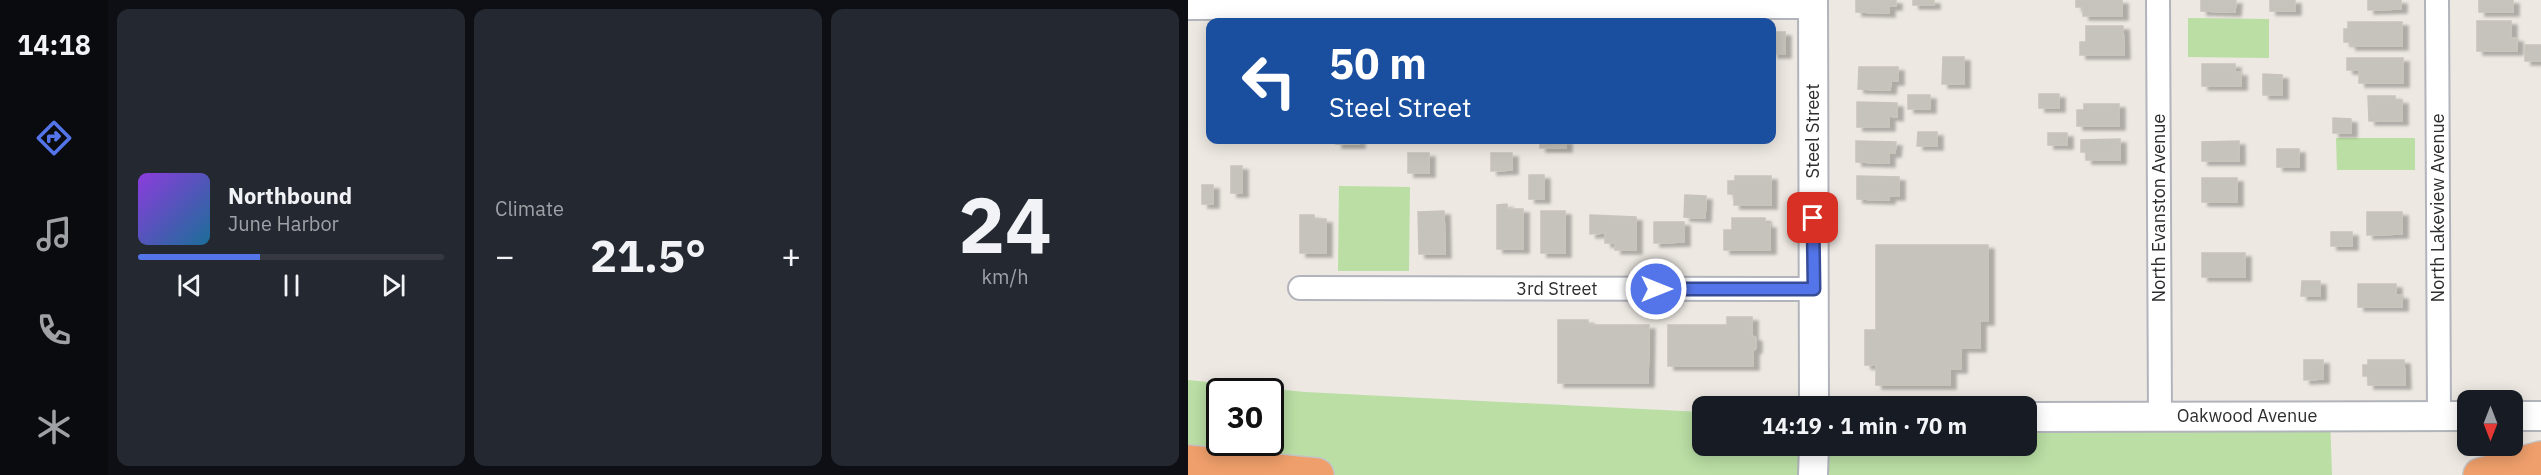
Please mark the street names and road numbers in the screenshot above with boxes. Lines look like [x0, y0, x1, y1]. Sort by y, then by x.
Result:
street label: Steel Street [1801, 84, 1824, 179]
street label: North Evanston Avenue [2147, 113, 2170, 302]
street label: North Lakeview Avenue [2426, 113, 2449, 303]
street label: 3rd Street [1516, 277, 1598, 300]
street label: Oakwood Avenue [2177, 404, 2317, 427]

